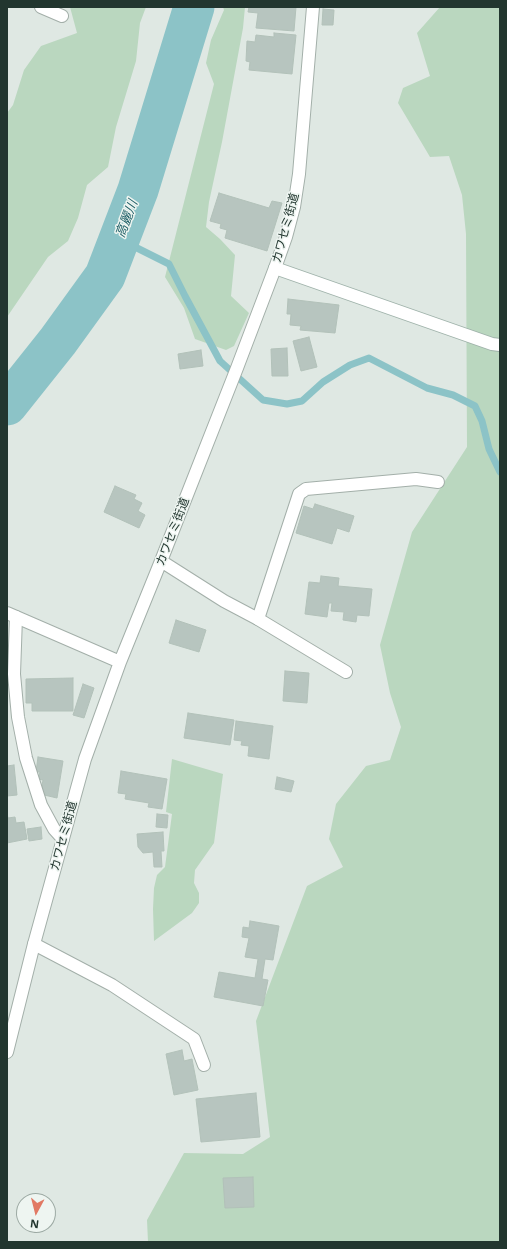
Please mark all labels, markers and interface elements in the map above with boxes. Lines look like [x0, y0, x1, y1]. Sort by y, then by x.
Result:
street label: カワセミ街道 [270, 191, 302, 265]
water label: 高麗川 [113, 198, 141, 240]
street label: カワセミ街道 [153, 496, 193, 568]
street label: カワセミ街道 [48, 799, 80, 873]
north arrow [16, 1193, 56, 1233]
text: N [29, 1216, 40, 1232]

